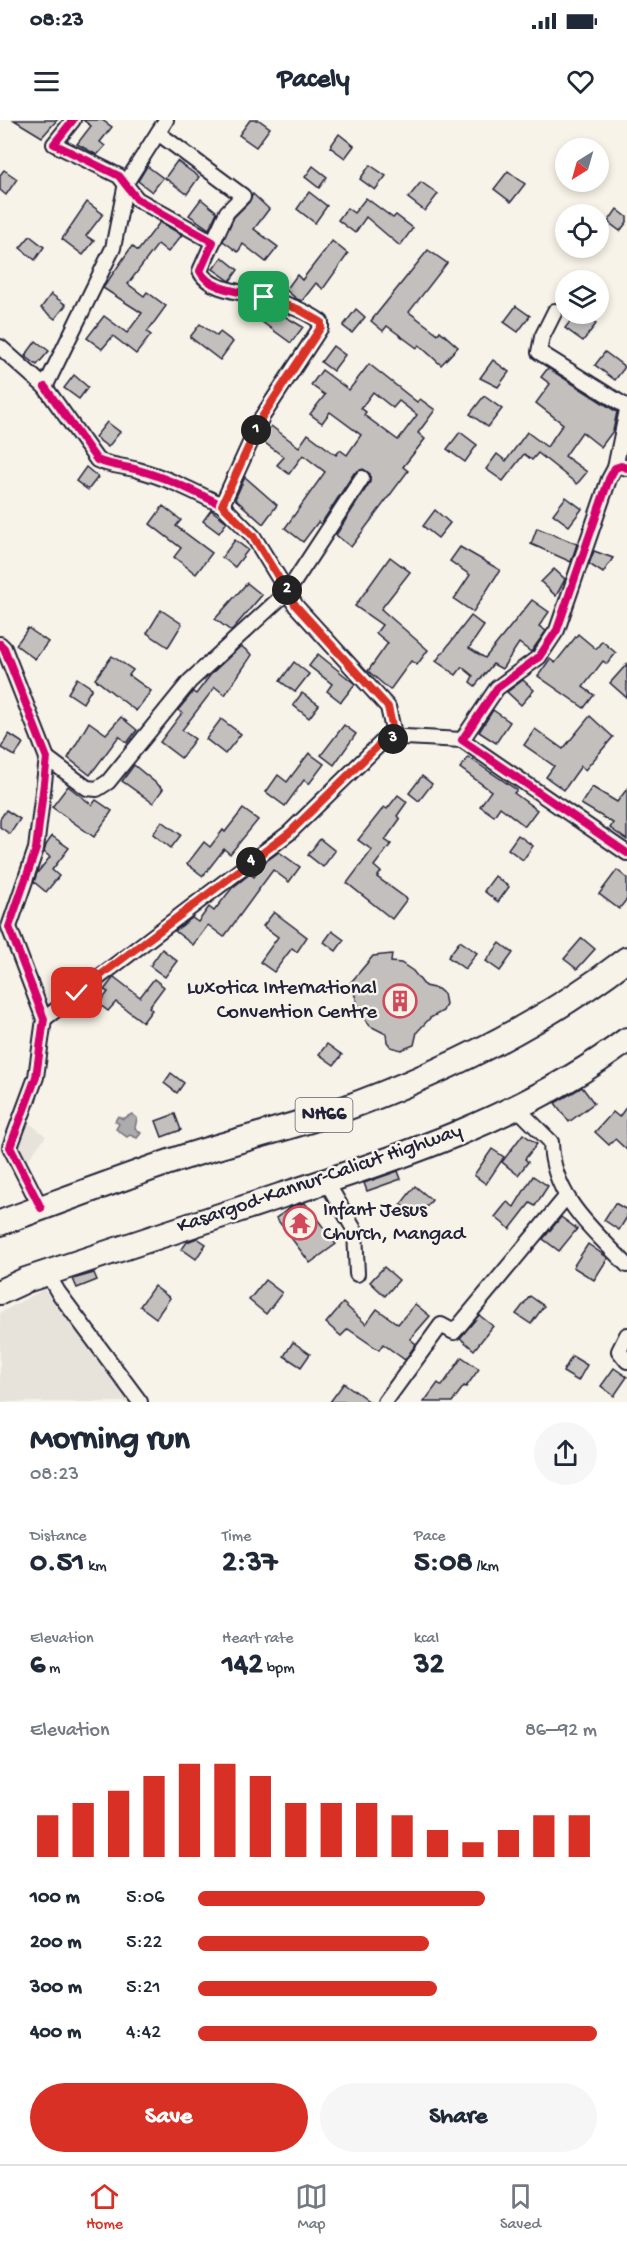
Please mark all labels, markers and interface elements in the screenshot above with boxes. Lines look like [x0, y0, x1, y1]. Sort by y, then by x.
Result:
text: 08:23 [30, 8, 84, 34]
icon: menu [30, 65, 63, 98]
text: Pacely [277, 65, 350, 97]
icon: heart [564, 65, 597, 98]
north arrow [555, 138, 609, 192]
map controls [555, 138, 609, 324]
button: locate [555, 204, 609, 258]
button: layers [555, 270, 609, 324]
pin [238, 271, 289, 322]
icon: arrive [247, 280, 280, 313]
pin: 1 [241, 415, 271, 445]
text: 1 [253, 420, 259, 439]
pin: 2 [272, 575, 302, 605]
text: 2 [283, 580, 291, 599]
pin: 3 [378, 724, 408, 754]
text: 3 [389, 729, 397, 748]
pin: 4 [236, 847, 266, 877]
text: 4 [247, 852, 255, 871]
pin [51, 967, 102, 1018]
icon: check [60, 976, 93, 1009]
place label: Luxotica International Convention Centre [187, 977, 378, 1026]
building icon: Luxotica International Convention Centre [382, 983, 418, 1019]
road number: NH66 [296, 1098, 352, 1132]
street label: Kasargod-Kannur-Calicut Highway [174, 1119, 466, 1241]
place label: Infant Jesus Church, Mangad [323, 1199, 467, 1248]
temple icon: Infant Jesus Church, Mangad [282, 1205, 318, 1241]
text: Morning run [30, 1422, 190, 1460]
button: share [534, 1422, 597, 1485]
text: 08:23 [30, 1464, 79, 1487]
text: Distance [30, 1528, 87, 1547]
text: Time [222, 1528, 251, 1547]
text: Pace [414, 1528, 445, 1547]
text: 0.51 [30, 1547, 84, 1582]
text: 2:37 [222, 1547, 277, 1582]
text: 5:08 [414, 1547, 473, 1582]
text: km [84, 1558, 107, 1577]
text: /km [473, 1558, 499, 1577]
text: Elevation [30, 1630, 94, 1649]
text: Heart rate [222, 1630, 294, 1649]
text: kcal [414, 1630, 439, 1649]
text: 6 [30, 1649, 45, 1684]
text: 142 [222, 1649, 263, 1684]
text: 32 [414, 1649, 444, 1684]
text: m [45, 1660, 60, 1679]
text: bpm [263, 1660, 294, 1679]
text: Elevation [30, 1720, 110, 1743]
text: 86–92 m [525, 1720, 597, 1743]
text: 100 m [30, 1887, 80, 1910]
text: 5:06 [126, 1887, 164, 1910]
text: 200 m [30, 1932, 81, 1955]
text: 5:22 [126, 1932, 162, 1955]
text: 300 m [30, 1977, 82, 2000]
text: 5:21 [126, 1977, 161, 2000]
text: 400 m [30, 2022, 81, 2045]
text: 4:42 [126, 2022, 161, 2045]
button: Save [30, 2083, 308, 2152]
button: Share [320, 2083, 597, 2152]
tab: Home [86, 2180, 123, 2235]
tab: Map [295, 2180, 328, 2235]
tab: Saved [500, 2180, 541, 2235]

